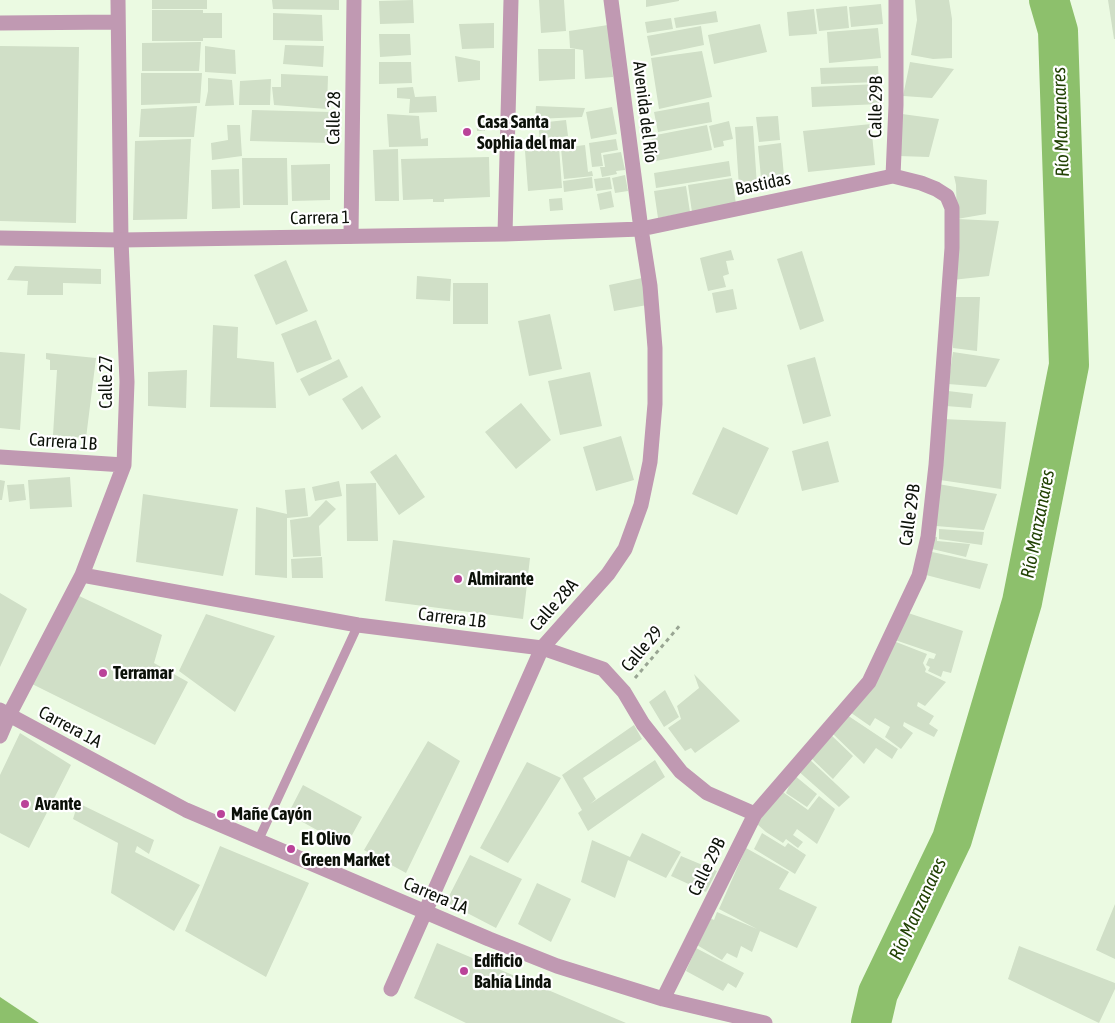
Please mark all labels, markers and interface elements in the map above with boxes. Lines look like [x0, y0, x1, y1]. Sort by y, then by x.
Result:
street label: Avenida del Río [628, 60, 662, 164]
water label: Río Manzanares [1048, 67, 1074, 177]
street label: Calle 29B [865, 76, 887, 138]
street label: Calle 28 [323, 91, 345, 145]
place label: Casa Santa Sophia del mar [477, 111, 576, 154]
marker: Casa Santa Sophia del mar [461, 126, 473, 138]
street label: Bastidas [733, 168, 793, 200]
street label: Carrera 1 [290, 207, 350, 229]
street label: Calle 27 [95, 355, 117, 409]
street label: Carrera 1B [28, 429, 98, 455]
water label: Río Manzanares [1016, 468, 1060, 580]
street label: Calle 29B [895, 483, 925, 547]
place label: Almirante [468, 568, 534, 590]
marker: Almirante [452, 573, 464, 585]
street label: Calle 28A [525, 574, 583, 636]
street label: Carrera 1B [417, 603, 487, 633]
street label: Calle 29 [617, 622, 667, 676]
place label: Terramar [113, 662, 173, 684]
marker: Terramar [97, 667, 109, 679]
street label: Carrera 1A [35, 701, 105, 753]
place label: Avante [35, 793, 81, 815]
marker: Avante [19, 798, 31, 810]
place label: Mañe Cayón [231, 803, 312, 825]
marker: Mañe Cayón [215, 808, 227, 820]
place label: El Olivo Green Market [301, 828, 390, 871]
street label: Calle 29B [684, 834, 730, 900]
marker: El Olivo Green Market [285, 843, 297, 855]
water label: Río Manzanares [884, 854, 952, 964]
street label: Carrera 1A [400, 873, 472, 919]
place label: Edificio Bahía Linda [474, 950, 551, 992]
marker: Edificio Bahía Linda [458, 965, 470, 977]

